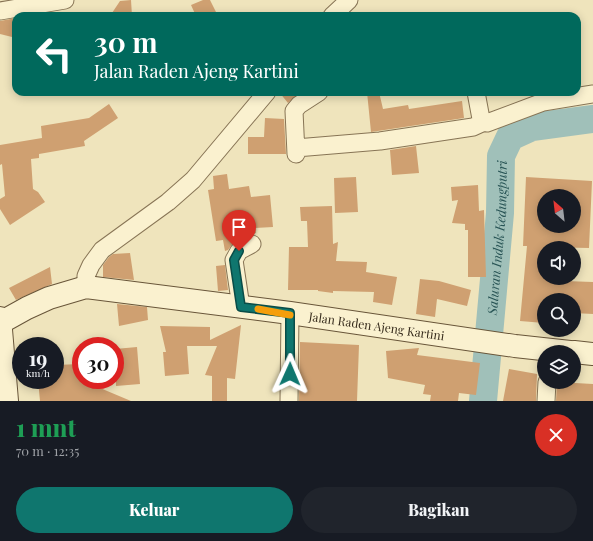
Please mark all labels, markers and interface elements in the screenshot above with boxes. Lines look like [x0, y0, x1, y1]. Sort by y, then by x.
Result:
text: 30 m [94, 23, 158, 60]
icon: left [28, 28, 80, 80]
text: Jalan Raden Ajeng Kartini [94, 59, 299, 83]
water label: Saluran Induk Kedungputri [482, 159, 509, 316]
north arrow [537, 189, 581, 233]
map controls [537, 189, 581, 389]
pin [222, 210, 256, 251]
icon: arrive [228, 216, 250, 238]
button: sound [537, 241, 581, 285]
button: search [537, 293, 581, 337]
street label: Jalan Raden Ajeng Kartini [307, 308, 446, 344]
speed limit sign: 30 [72, 337, 124, 389]
text: 19 [29, 344, 47, 371]
button: layers [537, 345, 581, 389]
position arrow [269, 353, 311, 395]
text: km/h [26, 366, 50, 380]
text: 1 mnt [16, 411, 76, 443]
button: close [535, 414, 577, 456]
text: 70 m · 12:35 [16, 442, 80, 459]
button: Keluar [16, 487, 293, 533]
button: Bagikan [301, 487, 577, 533]

